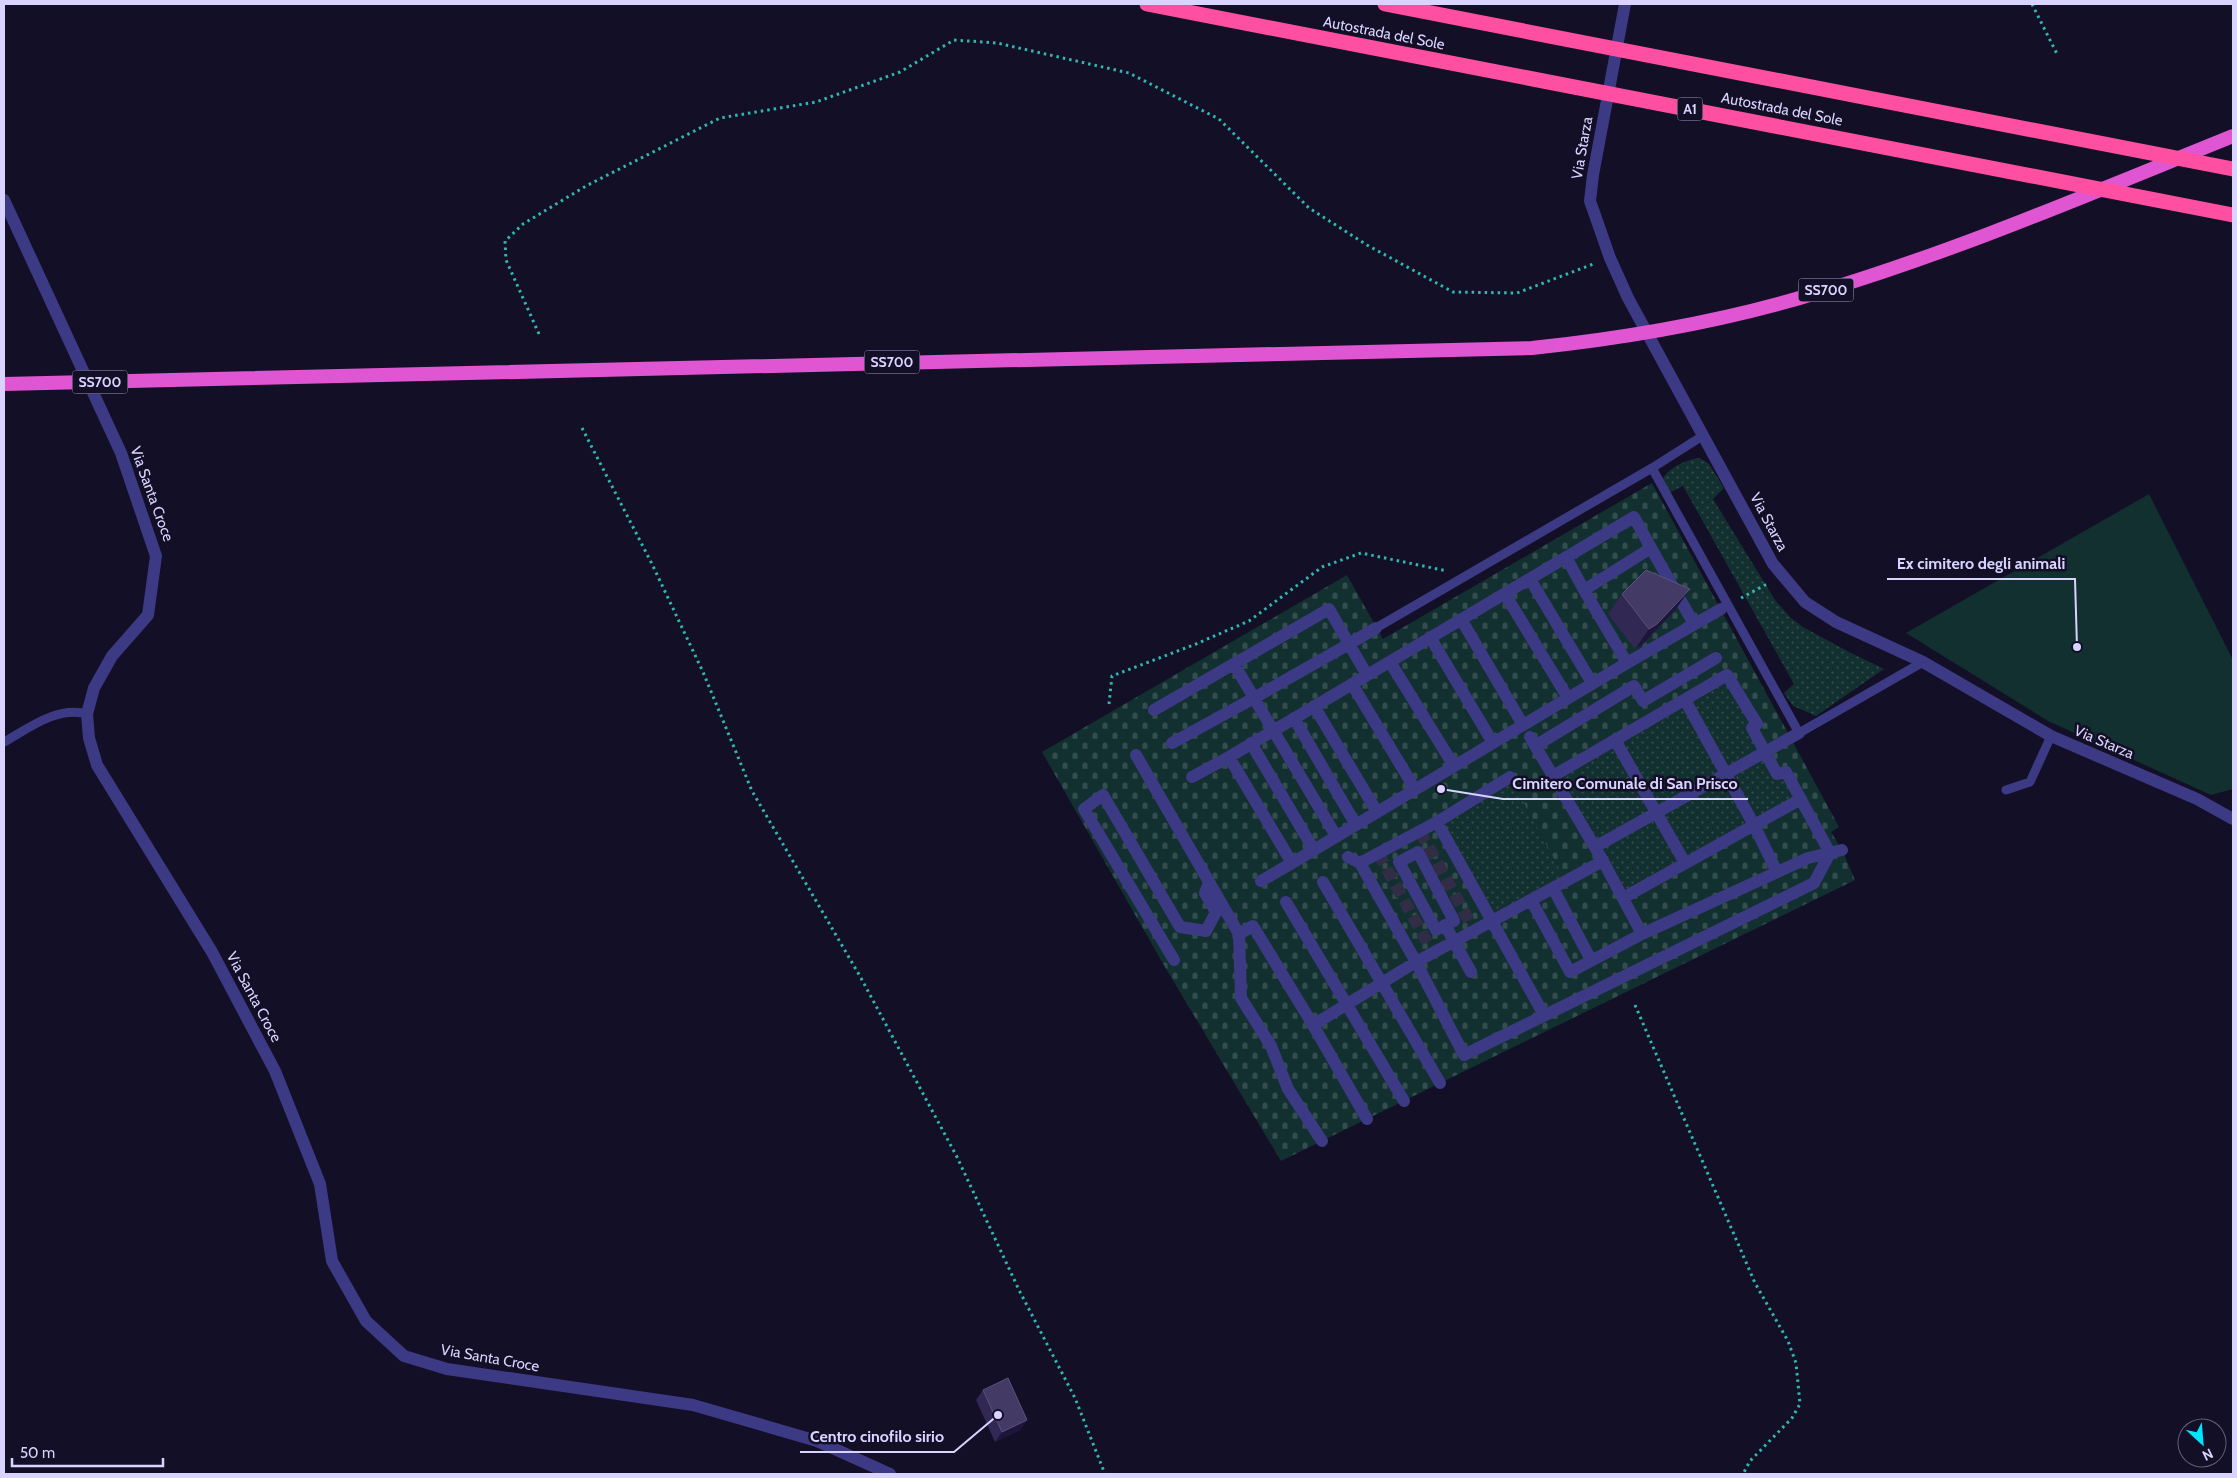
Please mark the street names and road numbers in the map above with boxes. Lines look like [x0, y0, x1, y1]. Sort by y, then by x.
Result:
street label: Autostrada del Sole [1322, 12, 1447, 54]
street label: Autostrada del Sole [1720, 88, 1845, 130]
road number: A1 [1678, 98, 1702, 120]
street label: Via Starza [1568, 114, 1597, 181]
road number: SS700 [1798, 278, 1854, 302]
road number: SS700 [864, 351, 920, 374]
road number: SS700 [72, 371, 128, 394]
street label: Via Santa Croce [126, 444, 178, 544]
street label: Via Starza [1746, 490, 1792, 555]
street label: Via Starza [2071, 721, 2137, 763]
street label: Via Santa Croce [223, 949, 286, 1046]
street label: Via Santa Croce [439, 1340, 541, 1376]

